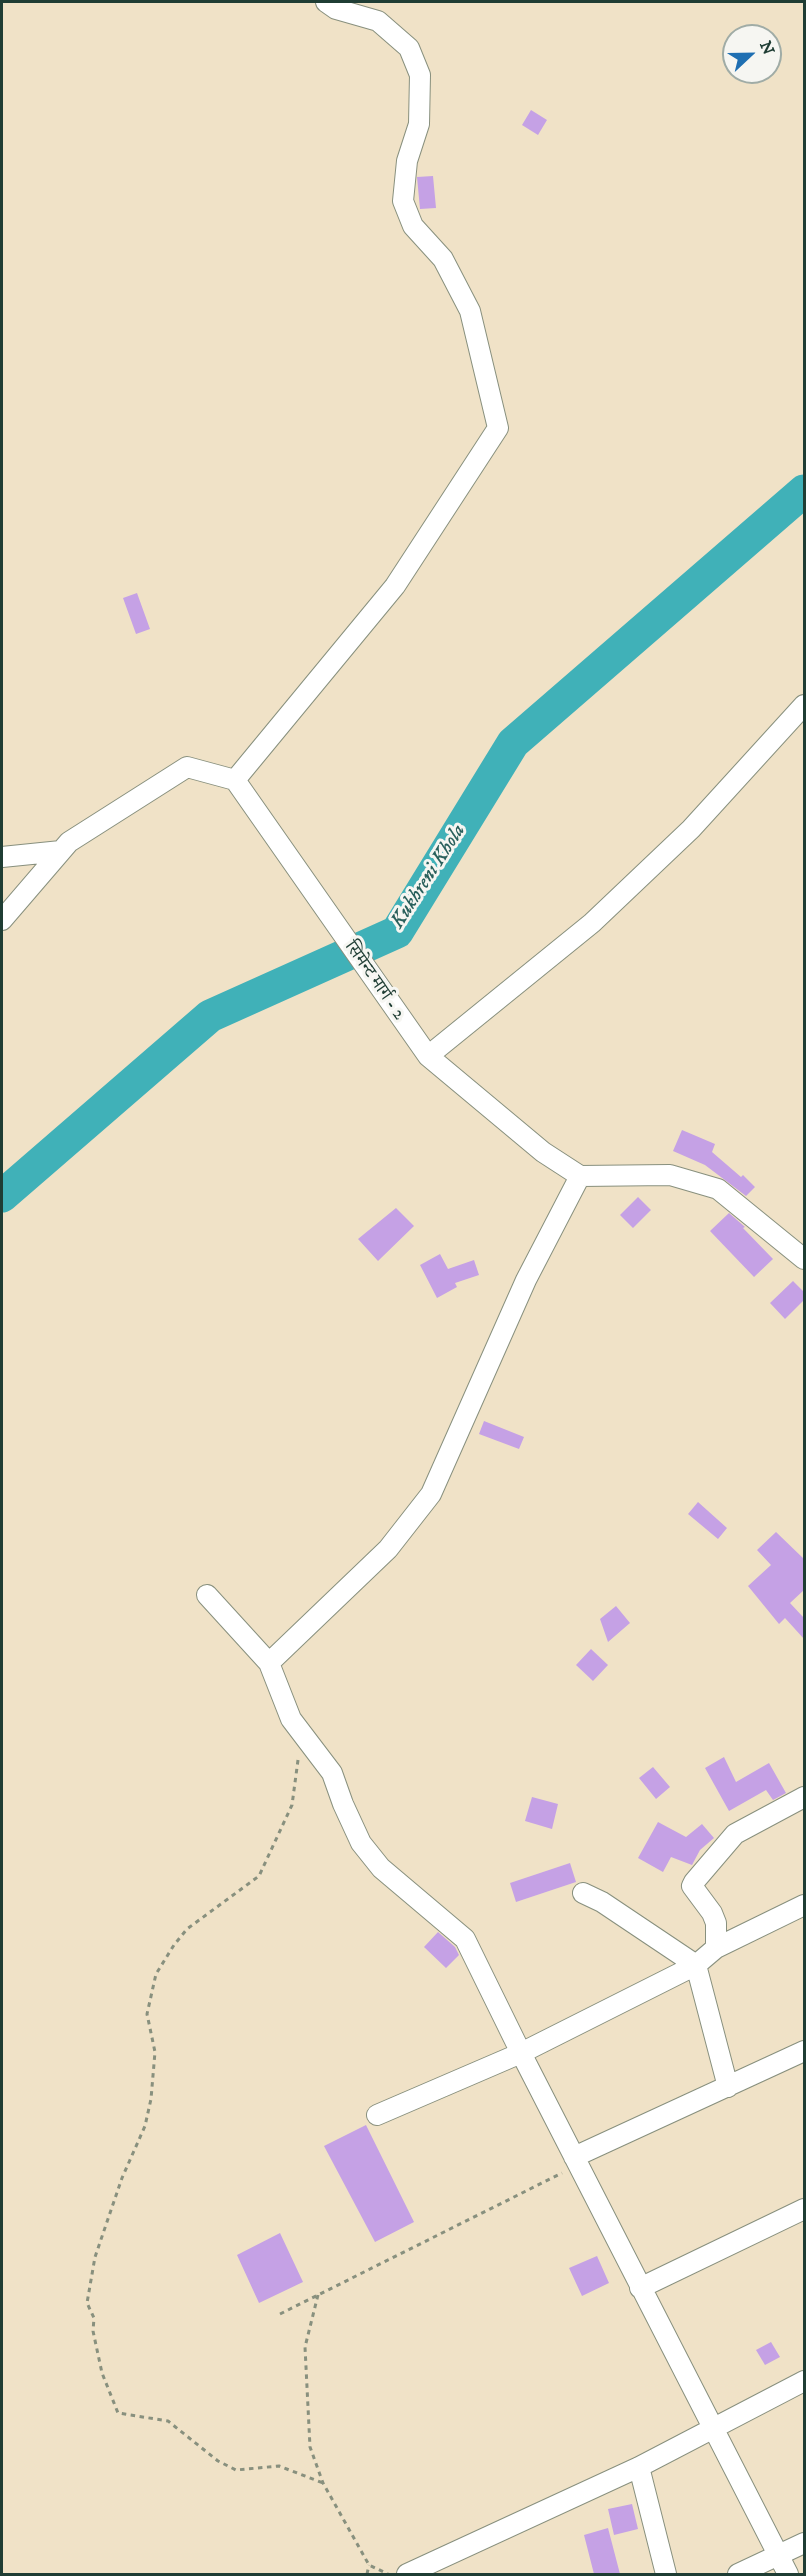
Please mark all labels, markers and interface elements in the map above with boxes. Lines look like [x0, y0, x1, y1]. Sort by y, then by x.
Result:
north arrow [722, 24, 782, 84]
text: N [755, 38, 779, 58]
water label: Kukhreni Khola [386, 820, 472, 934]
street label: सिमेन्ट मार्ग - 2 [339, 937, 409, 1025]

